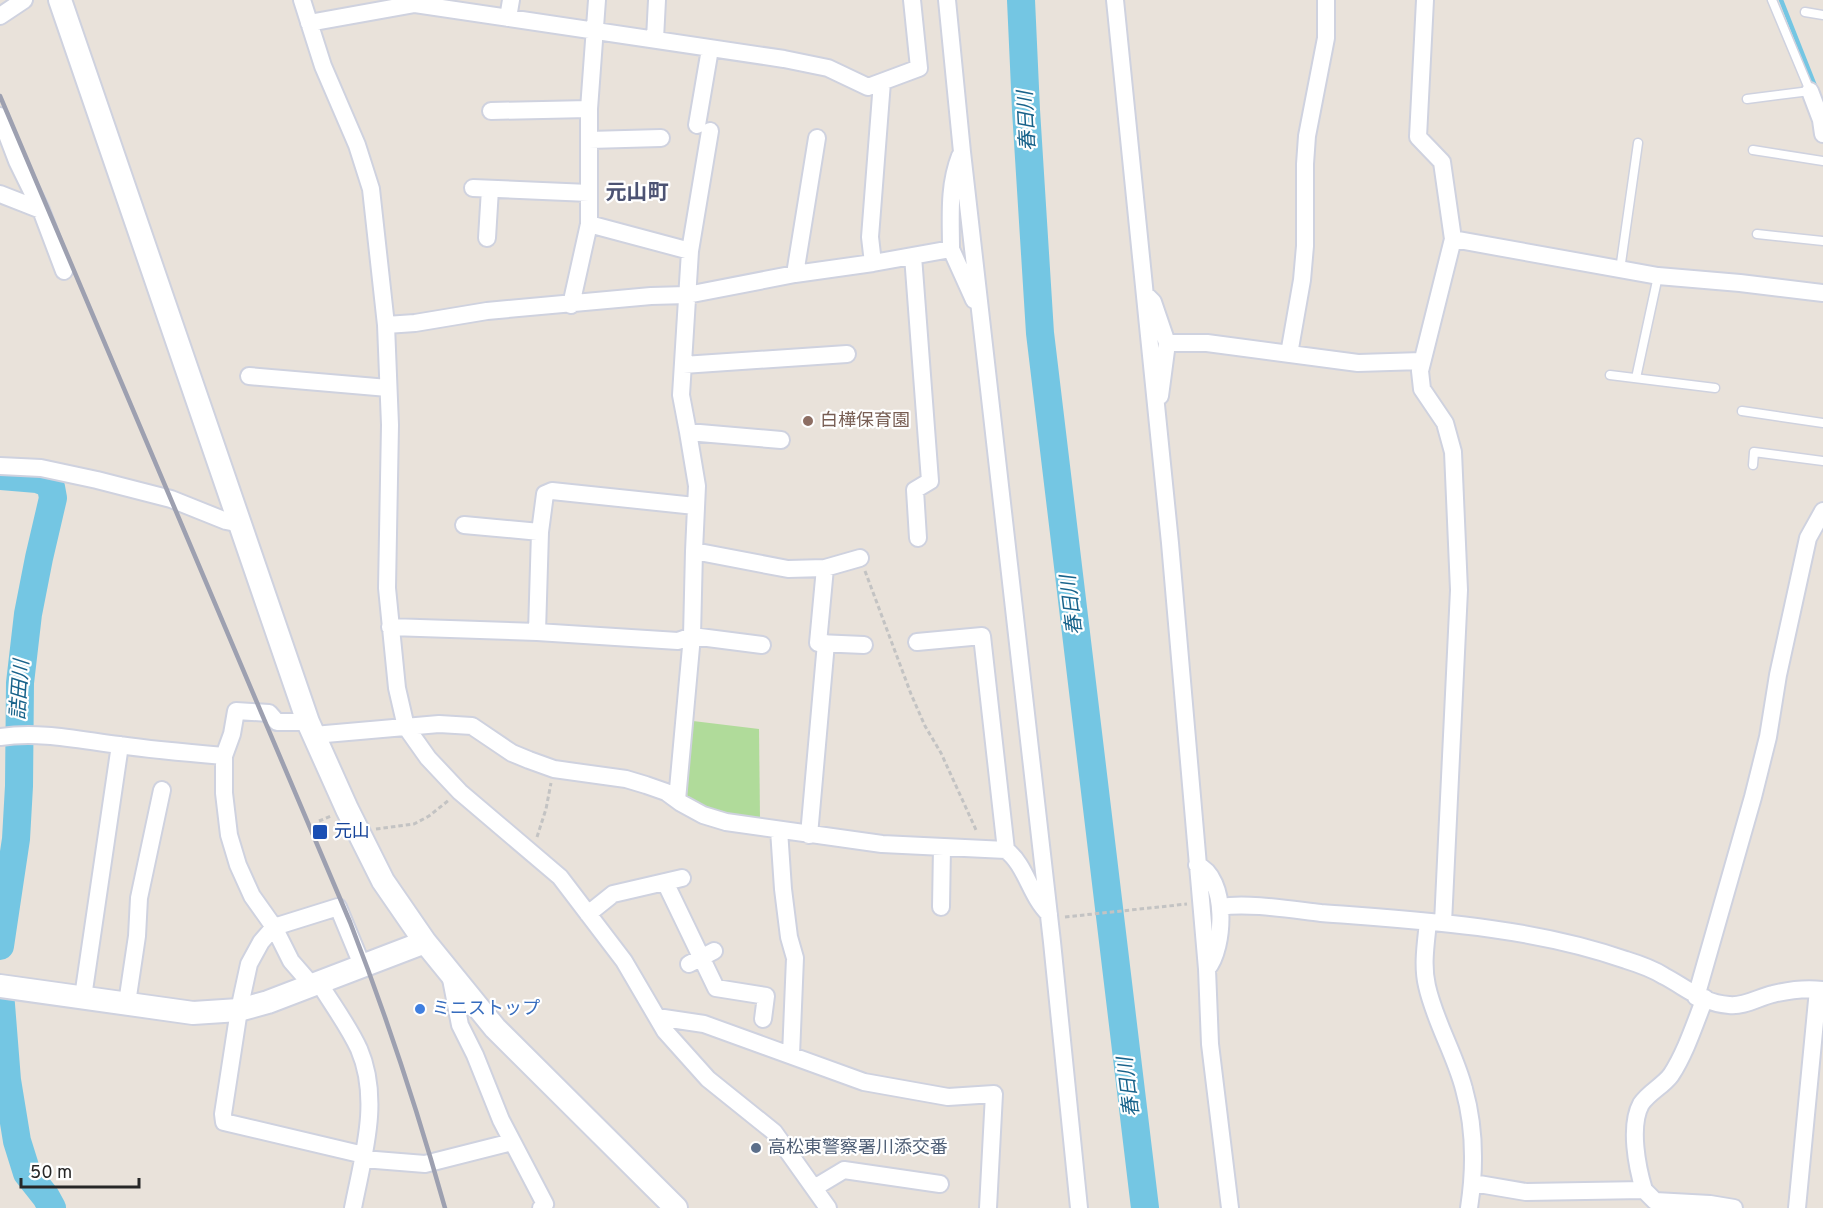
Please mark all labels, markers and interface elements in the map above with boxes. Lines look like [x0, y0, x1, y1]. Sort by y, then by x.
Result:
water label: 春日川 [1013, 88, 1043, 152]
district label: 元山町 [606, 180, 669, 207]
place label: 白樺保育園 [820, 410, 910, 433]
marker: 白樺保育園 [801, 414, 815, 428]
water label: 春日川 [1056, 572, 1090, 636]
water label: 詰田川 [6, 657, 36, 721]
place label: 元山 [334, 821, 370, 844]
marker: 元山 [311, 823, 329, 841]
place label: ミニストップ [432, 998, 540, 1021]
marker: ミニストップ [413, 1002, 427, 1016]
water label: 春日川 [1113, 1054, 1147, 1118]
place label: 高松東警察署川添交番 [768, 1137, 948, 1160]
marker: 高松東警察署川添交番 [749, 1141, 763, 1155]
scale bar [21, 1151, 140, 1189]
text: 50 m [30, 1162, 72, 1185]

